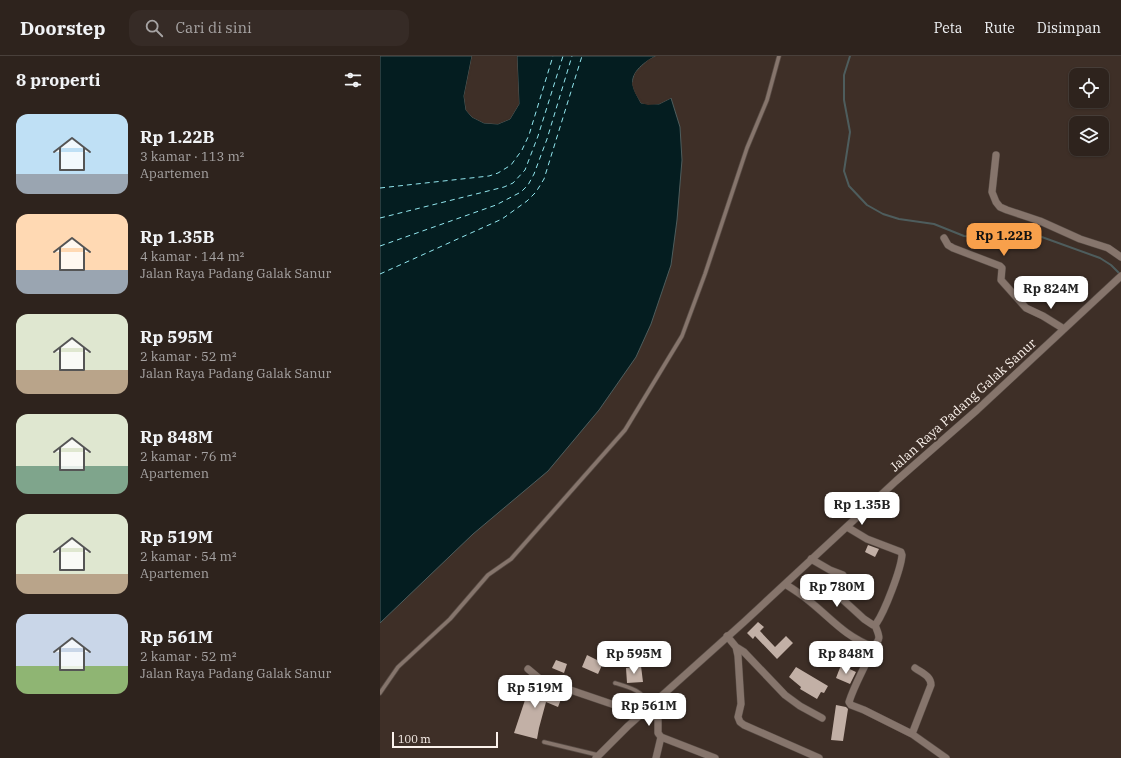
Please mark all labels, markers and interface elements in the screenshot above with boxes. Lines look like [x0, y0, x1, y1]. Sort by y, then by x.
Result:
search box [129, 10, 409, 46]
text: Doorstep [20, 16, 105, 40]
icon: search [143, 17, 165, 39]
text: Cari di sini [175, 18, 252, 37]
text: Peta [934, 19, 962, 37]
text: Rute [984, 19, 1015, 37]
text: Disimpan [1037, 19, 1101, 37]
map controls [1069, 68, 1109, 156]
button: locate [1069, 68, 1109, 108]
text: 8 properti [16, 69, 101, 91]
icon: filters [342, 69, 364, 91]
button: layers [1069, 116, 1109, 156]
text: Rp 1.22B [140, 126, 215, 148]
icon: home [48, 130, 96, 178]
text: 3 kamar · 113 m² [140, 148, 244, 165]
text: Apartemen [140, 165, 209, 182]
pin: Rp 1.22B [963, 223, 1045, 257]
text: Rp 1.35B [140, 226, 215, 248]
text: Rp 1.22B [975, 227, 1033, 244]
icon: home [48, 230, 96, 278]
text: 4 kamar · 144 m² [140, 248, 244, 265]
text: Jalan Raya Padang Galak Sanur [140, 265, 331, 282]
pin: Rp 824M [1014, 276, 1088, 310]
text: Rp 824M [1023, 280, 1079, 297]
text: Rp 595M [140, 326, 213, 348]
icon: home [48, 330, 96, 378]
street label: Jalan Raya Padang Galak Sanur [886, 334, 1040, 475]
text: 2 kamar · 52 m² [140, 348, 237, 365]
text: Jalan Raya Padang Galak Sanur [140, 365, 331, 382]
text: Rp 848M [140, 426, 213, 448]
icon: home [48, 430, 96, 478]
text: 2 kamar · 76 m² [140, 448, 237, 465]
text: Apartemen [140, 465, 209, 482]
pin: Rp 1.35B [821, 492, 903, 526]
text: Rp 1.35B [833, 496, 891, 513]
text: Rp 519M [140, 526, 213, 548]
icon: home [48, 530, 96, 578]
text: 2 kamar · 54 m² [140, 548, 237, 565]
text: Apartemen [140, 565, 209, 582]
pin: Rp 780M [800, 574, 874, 608]
text: Rp 780M [809, 578, 865, 595]
text: Rp 561M [140, 626, 213, 648]
icon: home [48, 630, 96, 678]
pin: Rp 595M [597, 641, 671, 675]
pin: Rp 848M [809, 641, 883, 675]
text: Rp 595M [606, 645, 662, 662]
text: Rp 848M [818, 645, 874, 662]
text: 2 kamar · 52 m² [140, 648, 237, 665]
text: Jalan Raya Padang Galak Sanur [140, 665, 331, 682]
pin: Rp 519M [498, 675, 572, 709]
text: Rp 519M [507, 679, 563, 696]
pin: Rp 561M [612, 693, 686, 727]
text: Rp 561M [621, 697, 677, 714]
scale bar [392, 730, 498, 749]
text: 100 m [398, 732, 431, 746]

